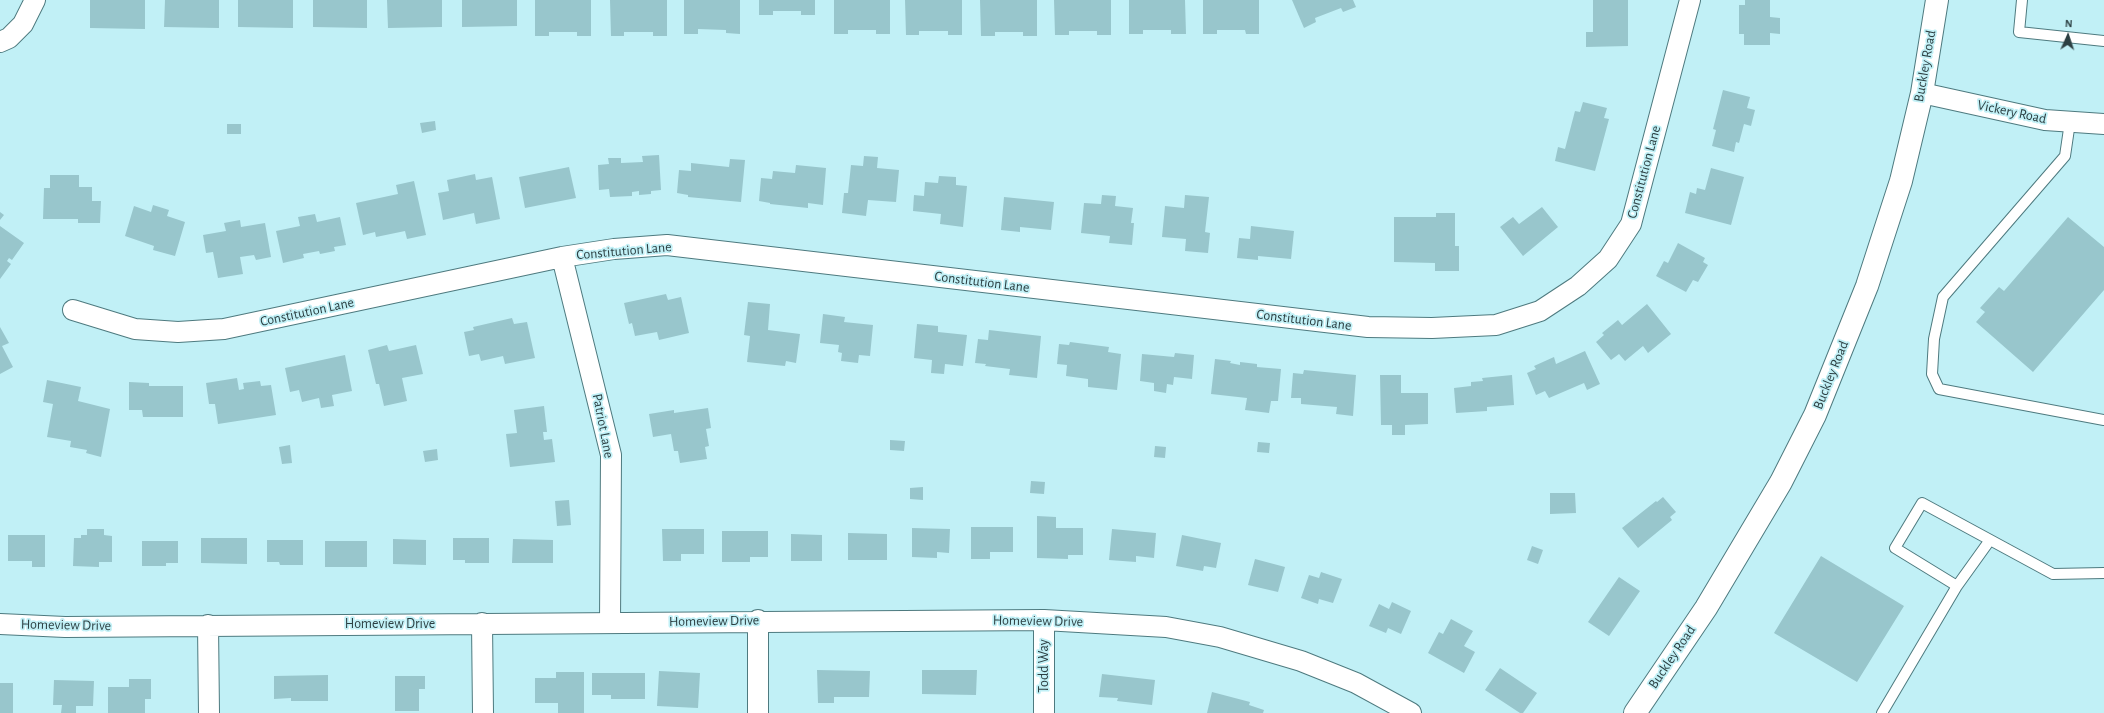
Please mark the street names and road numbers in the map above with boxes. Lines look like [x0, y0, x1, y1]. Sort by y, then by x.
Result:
street label: Buckley Road [1910, 29, 1940, 103]
street label: Vickery Road [1976, 96, 2048, 128]
street label: Constitution Lane [1624, 124, 1664, 220]
street label: Constitution Lane [576, 238, 672, 264]
street label: Constitution Lane [934, 268, 1030, 296]
street label: Constitution Lane [259, 294, 355, 330]
street label: Constitution Lane [1256, 306, 1352, 334]
street label: Buckley Road [1810, 338, 1852, 412]
street label: Patriot Lane [589, 392, 617, 460]
street label: Homeview Drive [669, 612, 759, 630]
street label: Homeview Drive [993, 612, 1083, 630]
street label: Homeview Drive [21, 616, 111, 634]
street label: Homeview Drive [345, 616, 435, 632]
street label: Buckley Road [1645, 622, 1699, 692]
street label: Todd Way [1036, 639, 1052, 693]

